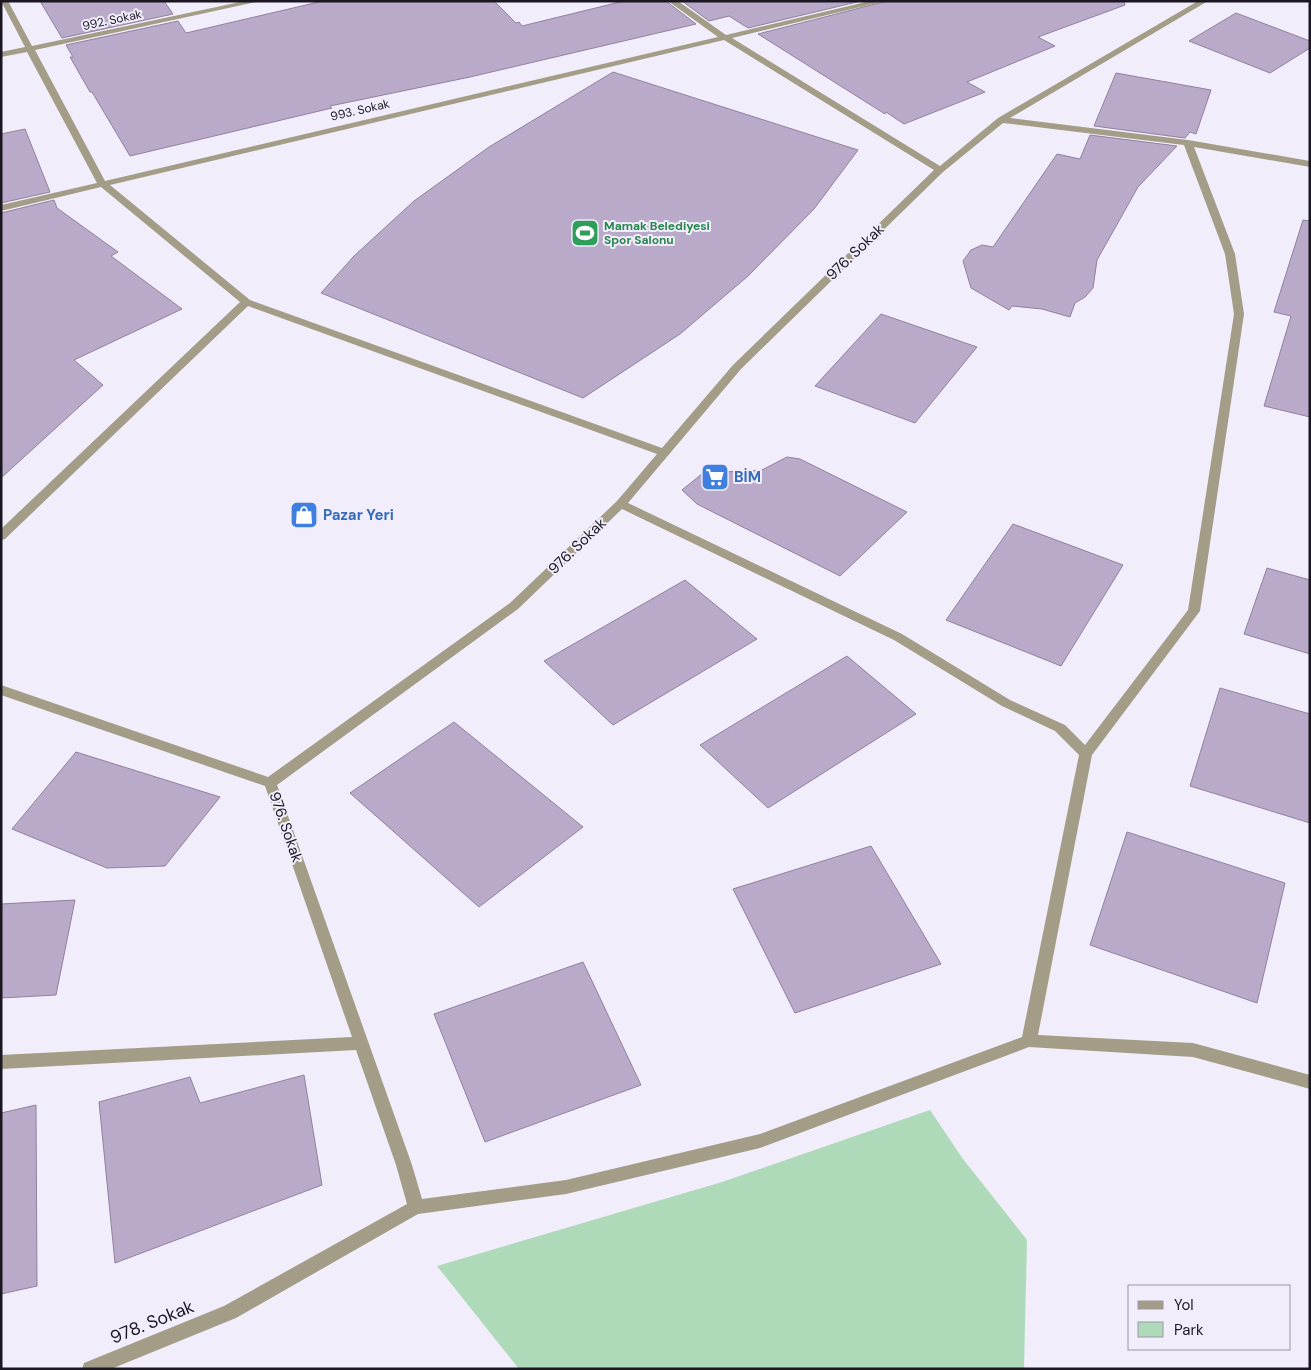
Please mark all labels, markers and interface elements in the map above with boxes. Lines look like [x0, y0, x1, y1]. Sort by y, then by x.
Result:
street label: 992. Sokak [81, 6, 143, 34]
street label: 993. Sokak [329, 95, 391, 125]
sports icon: Mamak Belediyesi Spor Salonu [570, 218, 600, 248]
place label: Mamak Belediyesi Spor Salonu [604, 218, 710, 248]
street label: 976. Sokak [822, 219, 889, 285]
supermarket icon: BİM [700, 462, 730, 492]
place label: BİM [734, 467, 761, 487]
shop icon: Pazar Yeri [289, 500, 319, 530]
place label: Pazar Yeri [323, 505, 394, 525]
street label: 976. Sokak [544, 513, 611, 579]
street label: 976. Sokak [265, 789, 308, 865]
legend [1128, 1285, 1291, 1350]
street label: 978. Sokak [107, 1294, 197, 1350]
text: Yol [1174, 1295, 1194, 1315]
text: Park [1174, 1320, 1204, 1340]

